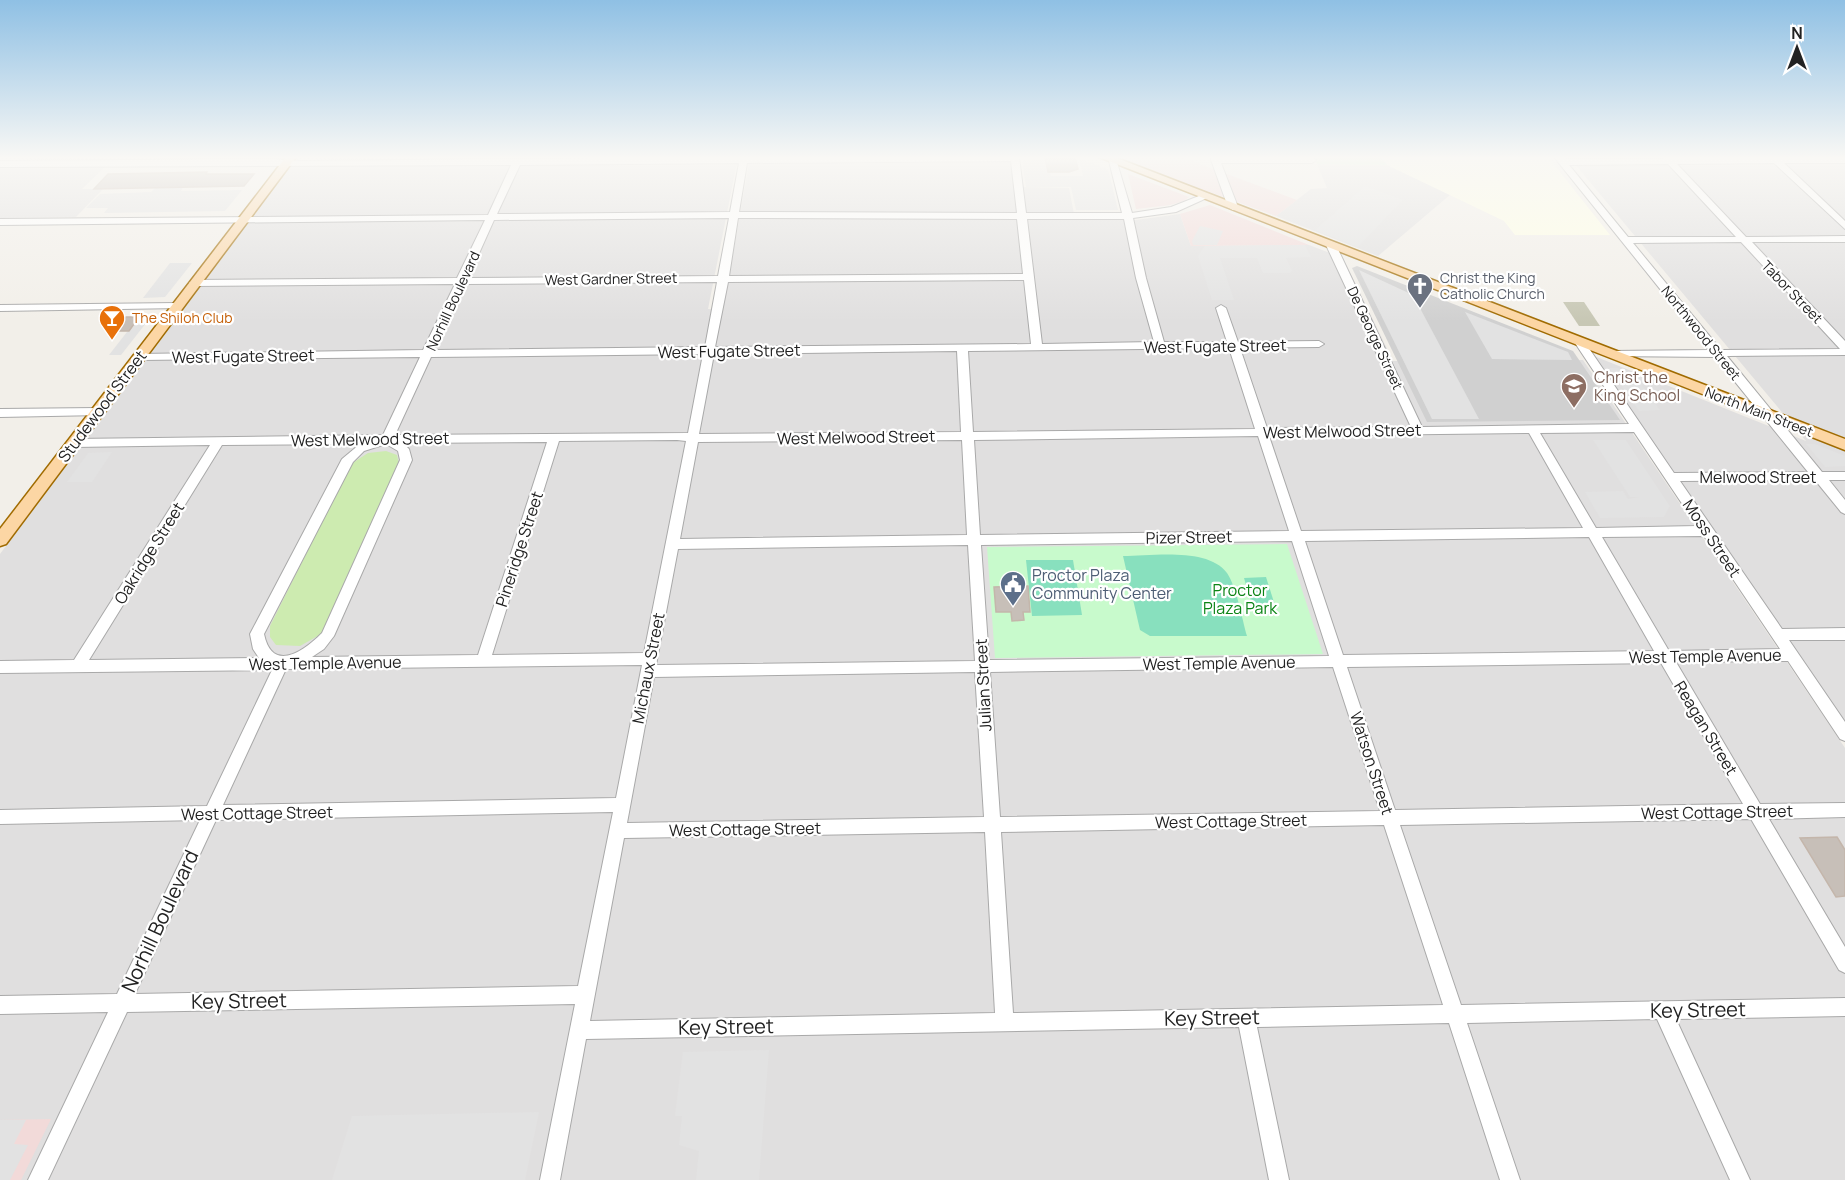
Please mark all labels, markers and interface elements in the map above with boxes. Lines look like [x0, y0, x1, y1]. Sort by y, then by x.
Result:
north arrow [1767, 18, 1827, 78]
text: N [1791, 22, 1803, 44]
street label: Norhill Boulevard [421, 248, 484, 354]
street label: Tabor Street [1758, 256, 1827, 328]
street label: West Gardner Street [545, 268, 678, 289]
place label: Christ the King Catholic Church [1440, 268, 1545, 303]
church icon: Christ the King Catholic Church [1405, 271, 1435, 309]
street label: Northwood Street [1657, 282, 1746, 384]
street label: De George Street [1343, 283, 1408, 393]
bar icon: The Shiloh Club [97, 303, 127, 341]
place label: The Shiloh Club [132, 308, 232, 327]
street label: West Fugate Street [1143, 334, 1287, 358]
street label: West Fugate Street [657, 339, 801, 363]
street label: West Fugate Street [171, 344, 315, 368]
street label: Studewood Street [53, 346, 151, 466]
place label: Christ the King School [1594, 366, 1680, 406]
school or university icon: Christ the King School [1559, 371, 1589, 409]
street label: North Main Street [1702, 382, 1816, 441]
street label: West Melwood Street [1263, 419, 1421, 443]
street label: West Melwood Street [777, 425, 935, 449]
street label: West Melwood Street [291, 427, 449, 451]
street label: Melwood Street [1699, 466, 1817, 488]
street label: Pineridge Street [490, 488, 548, 610]
street label: Moss Street [1678, 495, 1746, 581]
street label: Oakridge Street [109, 498, 189, 608]
street label: Pizer Street [1146, 525, 1232, 549]
place label: Proctor Plaza Community Center [1032, 564, 1172, 604]
public building icon: Proctor Plaza Community Center [998, 569, 1028, 607]
park label: Proctor Plaza Park [1203, 579, 1278, 619]
street label: Michaux Street [626, 611, 670, 725]
street label: Julian Street [970, 638, 996, 732]
street label: West Temple Avenue [1628, 644, 1782, 668]
street label: West Temple Avenue [248, 651, 402, 675]
street label: West Temple Avenue [1142, 651, 1296, 675]
street label: Reagan Street [1669, 677, 1743, 779]
street label: Watson Street [1345, 709, 1399, 817]
street label: West Cottage Street [1641, 800, 1793, 824]
street label: West Cottage Street [181, 801, 333, 825]
street label: West Cottage Street [1155, 809, 1307, 833]
street label: West Cottage Street [669, 817, 821, 841]
street label: Norhill Boulevard [115, 845, 204, 996]
street label: Key Street [191, 986, 287, 1015]
street label: Key Street [1650, 995, 1746, 1024]
street label: Key Street [1164, 1003, 1260, 1032]
street label: Key Street [678, 1012, 774, 1041]

